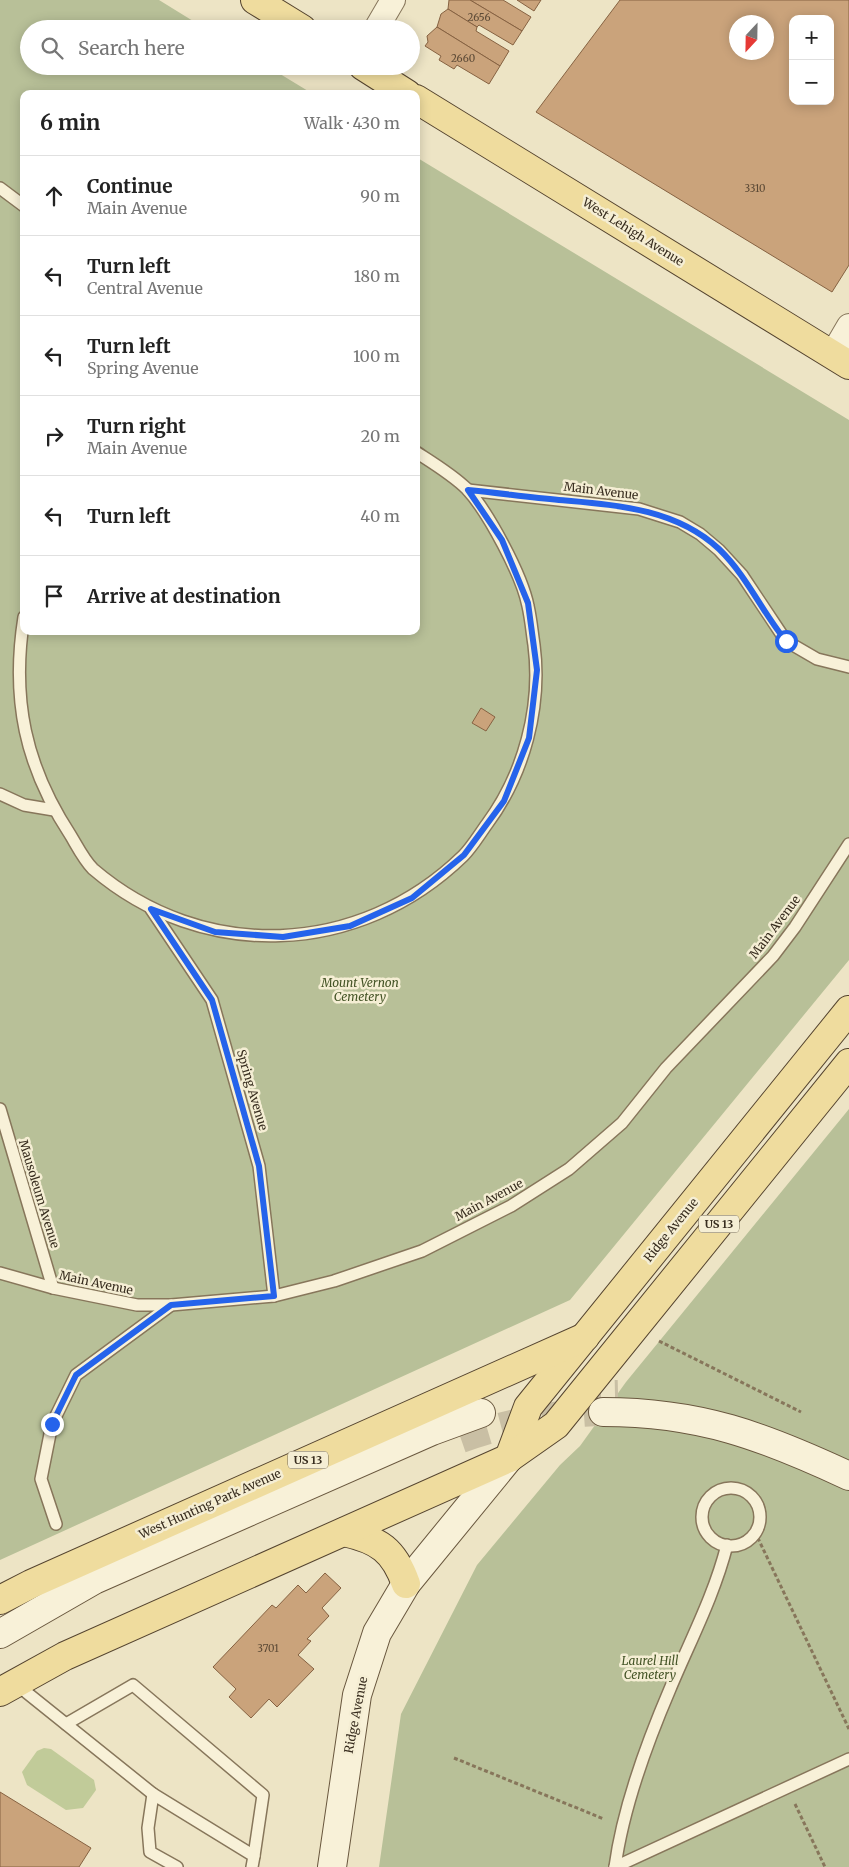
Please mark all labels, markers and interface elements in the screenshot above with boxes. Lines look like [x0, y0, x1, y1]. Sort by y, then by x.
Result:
house number: 2656 [467, 11, 491, 24]
north arrow [729, 15, 774, 60]
map controls [789, 15, 834, 105]
button: + [789, 15, 834, 60]
search box [20, 20, 420, 75]
icon: search [38, 34, 66, 62]
text: Search here [78, 36, 185, 60]
house number: 2660 [451, 52, 475, 65]
button: − [789, 60, 834, 105]
text: 6 min [40, 109, 100, 136]
text: Walk · 430 m [304, 113, 400, 133]
text: Continue [87, 174, 173, 198]
icon: ahead [40, 182, 68, 210]
house number: 3310 [744, 182, 766, 195]
text: 90 m [360, 186, 400, 206]
street label: West Lehigh Avenue [579, 194, 687, 269]
text: Main Avenue [87, 198, 187, 218]
text: Turn left [87, 254, 171, 278]
icon: left [40, 262, 68, 290]
text: 180 m [354, 266, 400, 286]
text: Central Avenue [87, 278, 203, 298]
text: Turn left [87, 334, 171, 358]
icon: left [40, 342, 68, 370]
text: 100 m [353, 346, 400, 366]
text: Spring Avenue [87, 358, 199, 378]
text: Turn right [87, 414, 186, 438]
icon: right [40, 422, 68, 450]
text: 20 m [361, 426, 400, 446]
text: Main Avenue [87, 438, 187, 458]
street label: Main Avenue [563, 478, 639, 503]
icon: left [40, 502, 68, 530]
text: Turn left [87, 504, 171, 528]
text: 40 m [360, 506, 400, 526]
icon: arrive [40, 582, 68, 610]
text: Arrive at destination [87, 584, 281, 608]
route start [775, 630, 798, 653]
street label: Main Avenue [746, 892, 803, 961]
park label: Mount Vernon Cemetery [320, 975, 399, 1004]
street label: Spring Avenue [234, 1048, 271, 1132]
street label: Mausoleum Avenue [16, 1138, 63, 1250]
street label: Main Avenue [452, 1175, 525, 1224]
street label: Ridge Avenue [640, 1195, 701, 1265]
road number: US 13 [699, 1216, 739, 1232]
street label: Main Avenue [58, 1267, 134, 1298]
route end [41, 1413, 64, 1436]
road number: US 13 [288, 1452, 328, 1468]
street label: West Hunting Park Avenue [135, 1465, 283, 1542]
house number: 3701 [257, 1642, 279, 1655]
park label: Laurel Hill Cemetery [621, 1653, 679, 1682]
street label: Ridge Avenue [341, 1675, 370, 1755]

